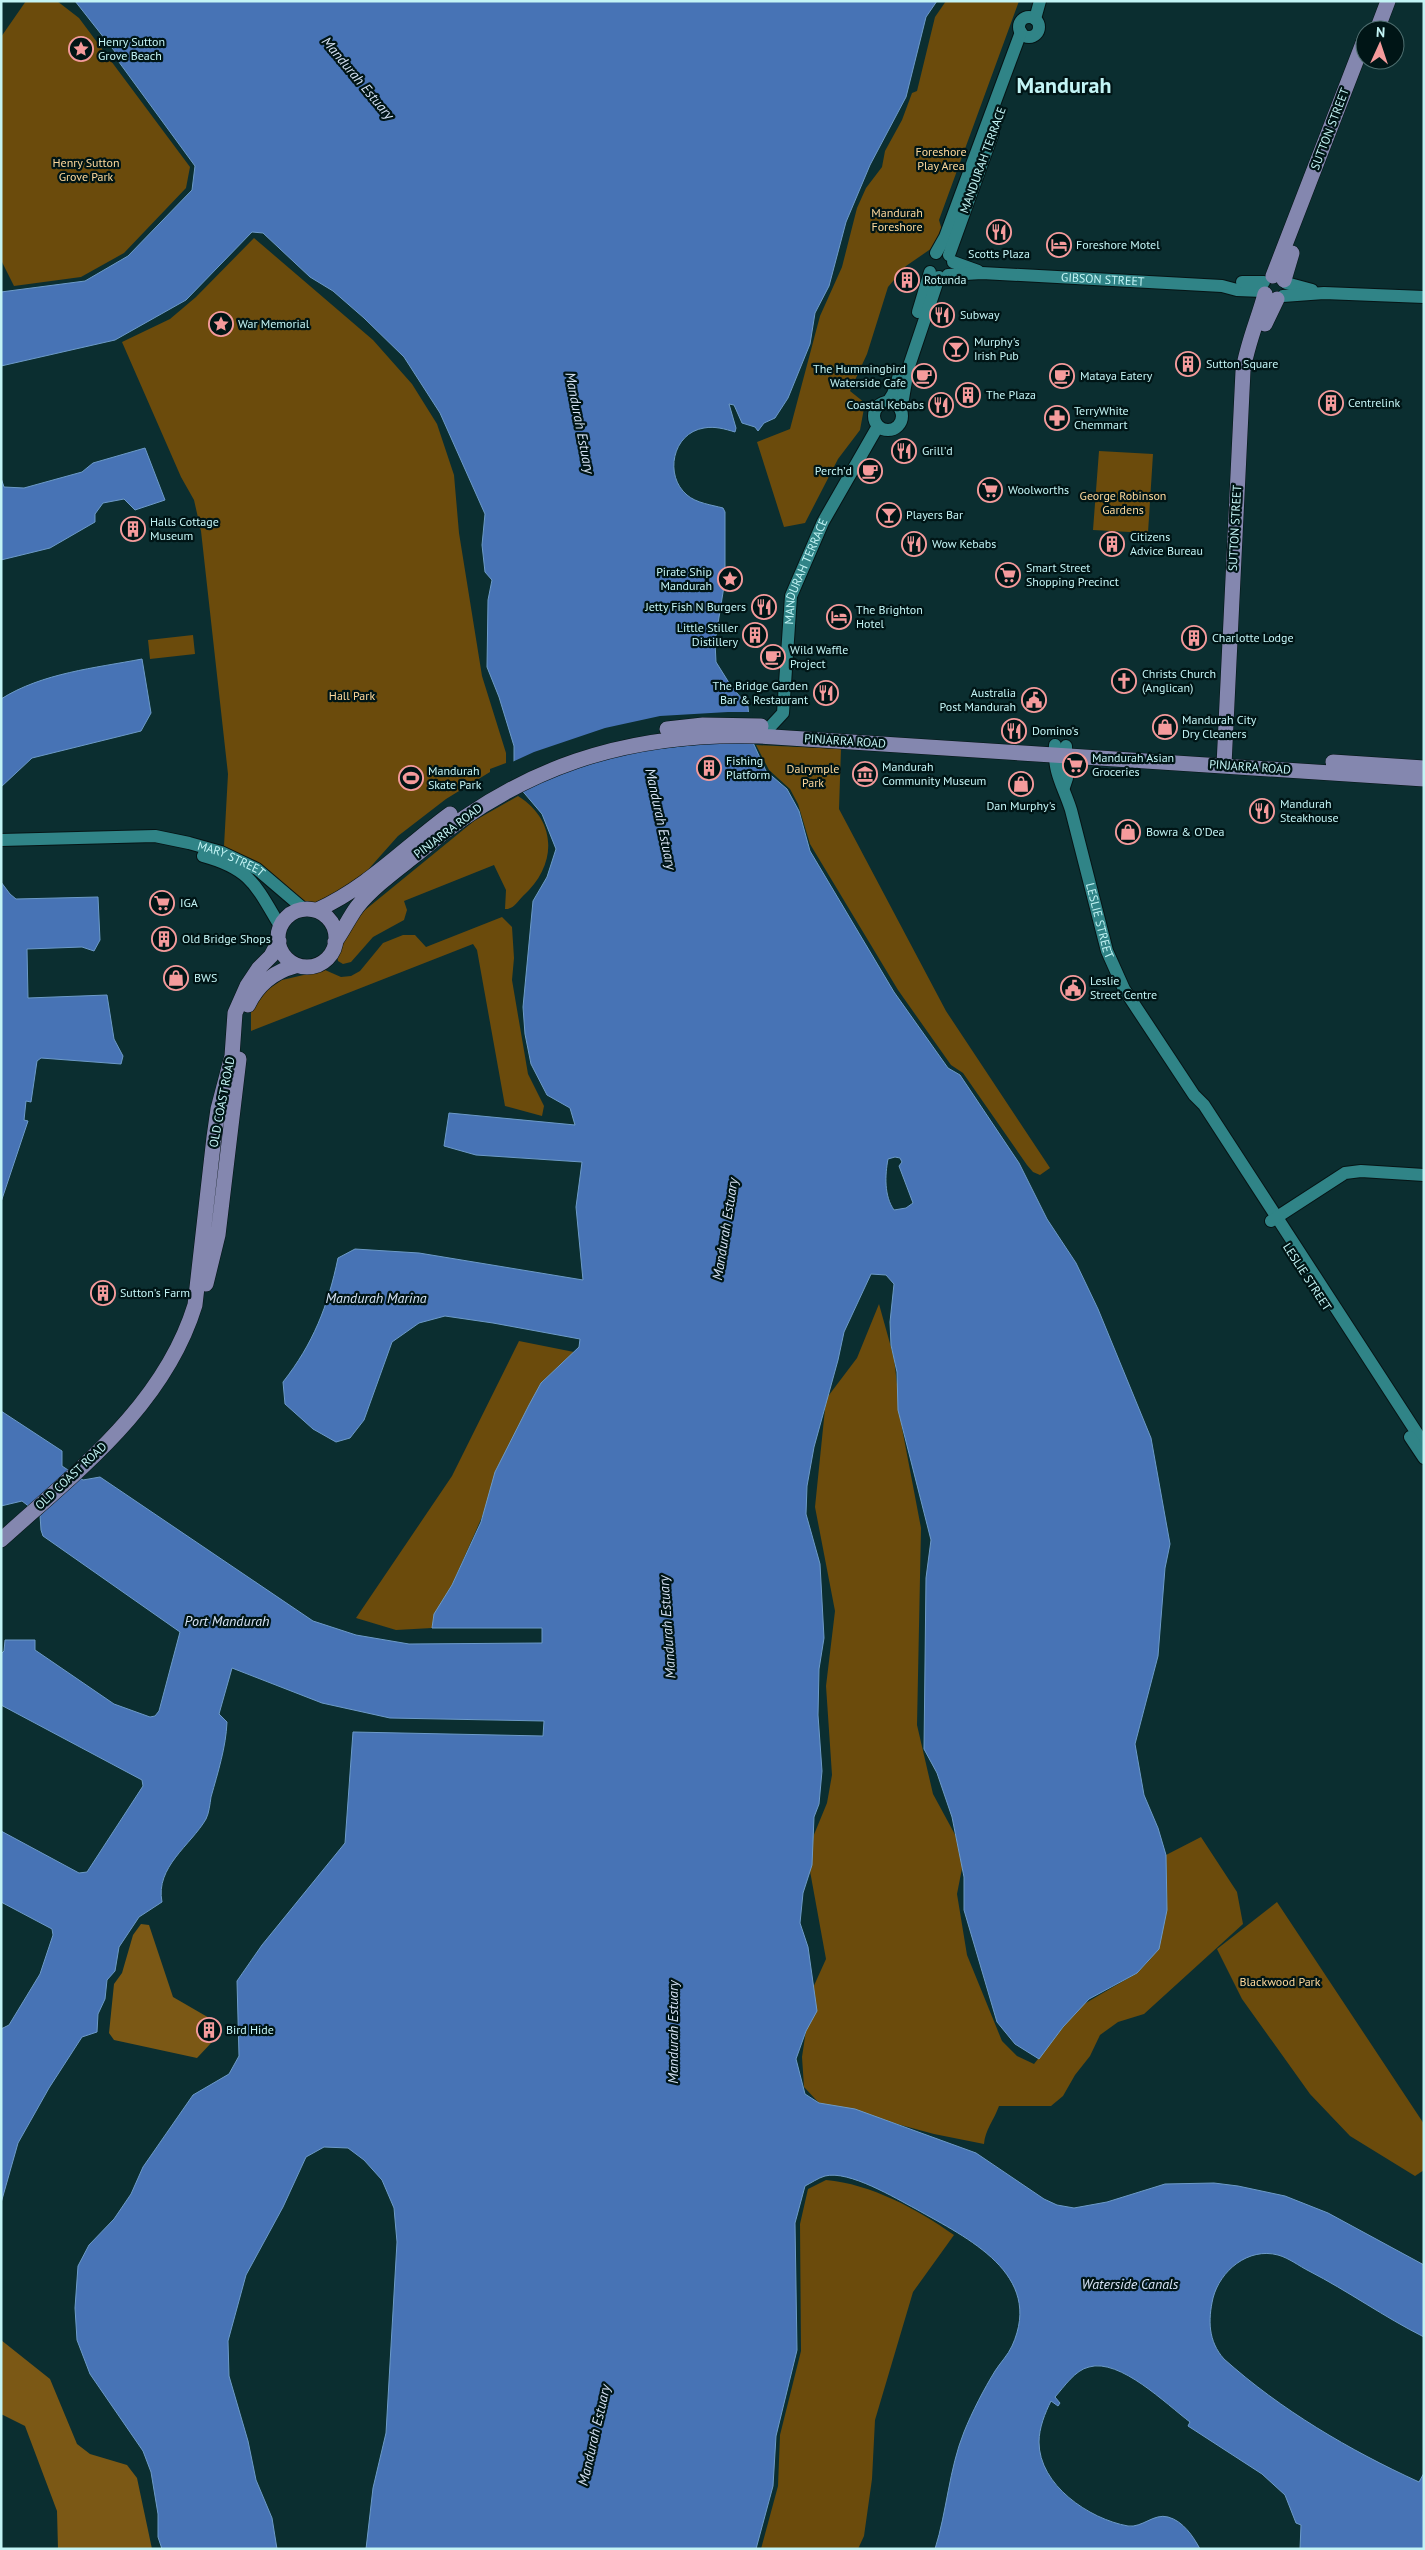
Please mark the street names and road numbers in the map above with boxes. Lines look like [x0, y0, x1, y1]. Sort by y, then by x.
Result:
street label: SUTTON STREET [1307, 86, 1352, 172]
street label: MANDURAH TERRACE [956, 105, 1009, 215]
street label: GIBSON STREET [1061, 269, 1145, 289]
street label: SUTTON STREET [1225, 484, 1244, 571]
street label: MANDURAH TERRACE [781, 516, 831, 625]
street label: PINJARRA ROAD [804, 730, 887, 751]
street label: PINJARRA ROAD [1209, 756, 1292, 777]
street label: PINJARRA ROAD [410, 800, 485, 861]
street label: MARY STREET [196, 838, 269, 880]
street label: LESLIE STREET [1083, 881, 1118, 961]
street label: OLD COAST ROAD [205, 1055, 238, 1149]
street label: LESLIE STREET [1280, 1240, 1335, 1314]
street label: OLD COAST ROAD [32, 1439, 110, 1513]

